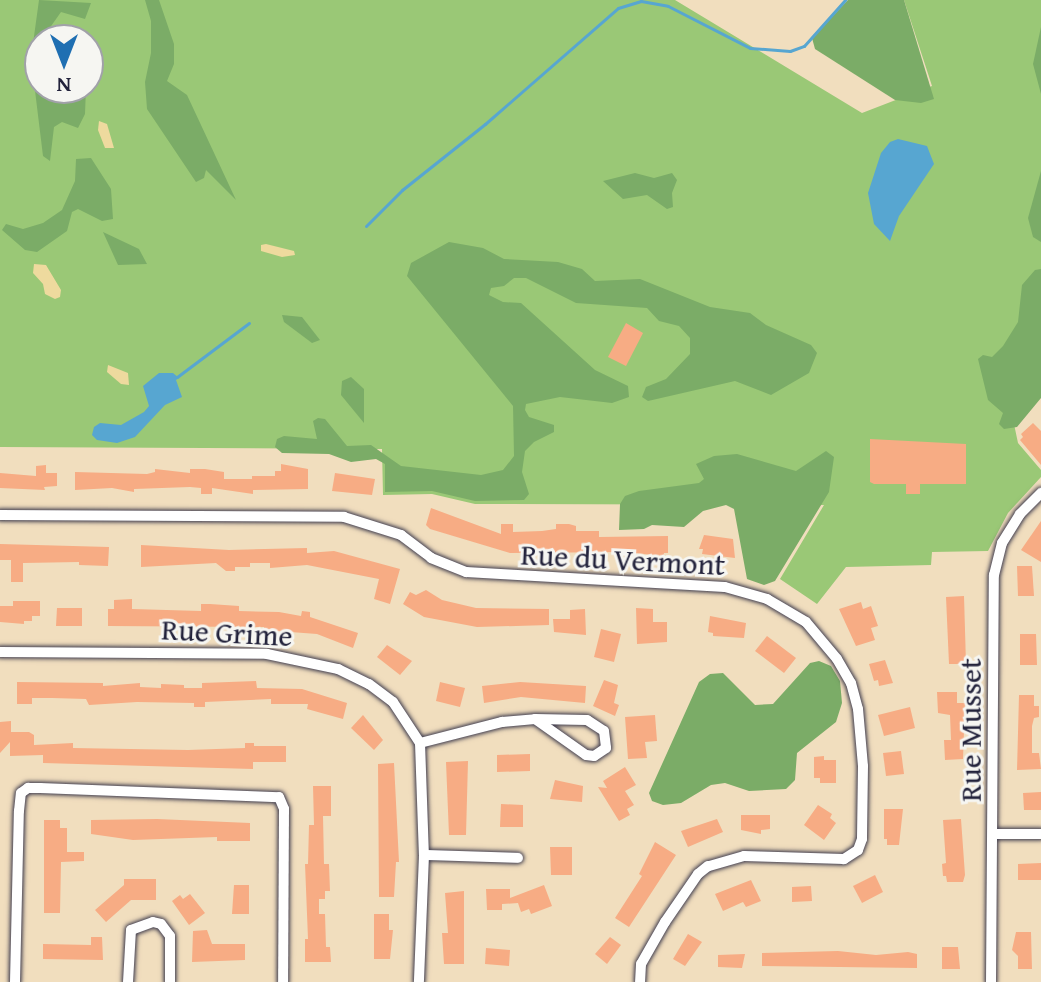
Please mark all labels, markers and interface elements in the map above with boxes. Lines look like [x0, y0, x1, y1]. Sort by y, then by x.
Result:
north arrow [24, 24, 104, 104]
text: N [57, 70, 71, 102]
street label: Rue du Vermont [520, 536, 726, 582]
street label: Rue Grime [161, 611, 293, 653]
street label: Rue Musset [952, 658, 988, 802]

